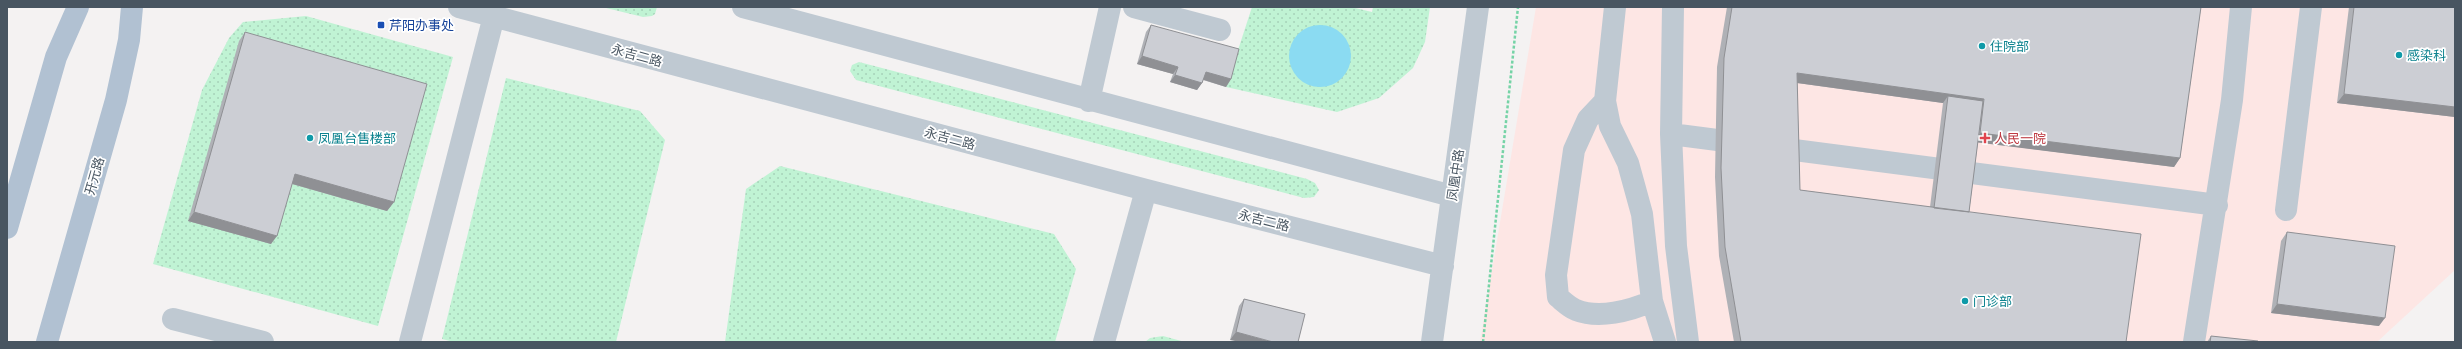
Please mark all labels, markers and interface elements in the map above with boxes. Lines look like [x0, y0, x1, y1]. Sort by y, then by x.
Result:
place label: 芹阳办事处 [389, 16, 454, 34]
marker: 芹阳办事处 [376, 20, 386, 30]
place label: 住院部 [1990, 37, 2029, 55]
street label: 永吉二路 [610, 40, 664, 70]
marker: 住院部 [1977, 41, 1987, 51]
place label: 感染科 [2407, 46, 2446, 64]
marker: 感染科 [2394, 50, 2404, 60]
street label: 永吉二路 [923, 123, 977, 153]
place label: 凤凰台售楼部 [318, 129, 396, 147]
place label: 人民一院 [1994, 129, 2046, 147]
marker: 人民一院 [1979, 132, 1991, 144]
marker: 凤凰台售楼部 [305, 133, 315, 143]
street label: 凤凰中路 [1442, 148, 1468, 202]
street label: 开元路 [80, 155, 108, 197]
street label: 永吉二路 [1237, 205, 1291, 235]
place label: 门诊部 [1973, 292, 2012, 310]
marker: 门诊部 [1960, 296, 1970, 306]

